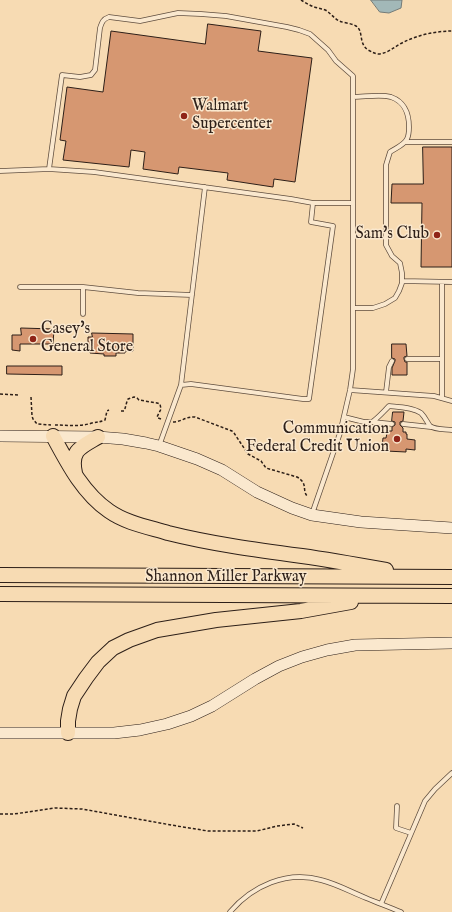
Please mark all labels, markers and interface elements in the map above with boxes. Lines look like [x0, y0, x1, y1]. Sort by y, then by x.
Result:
place label: Walmart Supercenter [192, 97, 272, 135]
marker: Walmart Supercenter [179, 111, 189, 121]
place label: Sam's Club [356, 225, 429, 245]
marker: Sam's Club [432, 230, 442, 240]
place label: Casey's General Store [41, 320, 133, 358]
marker: Casey's General Store [28, 334, 38, 344]
place label: Communication Federal Credit Union [246, 420, 389, 458]
marker: Communication Federal Credit Union [392, 434, 402, 444]
street label: Shannon Miller Parkway [145, 568, 307, 588]

